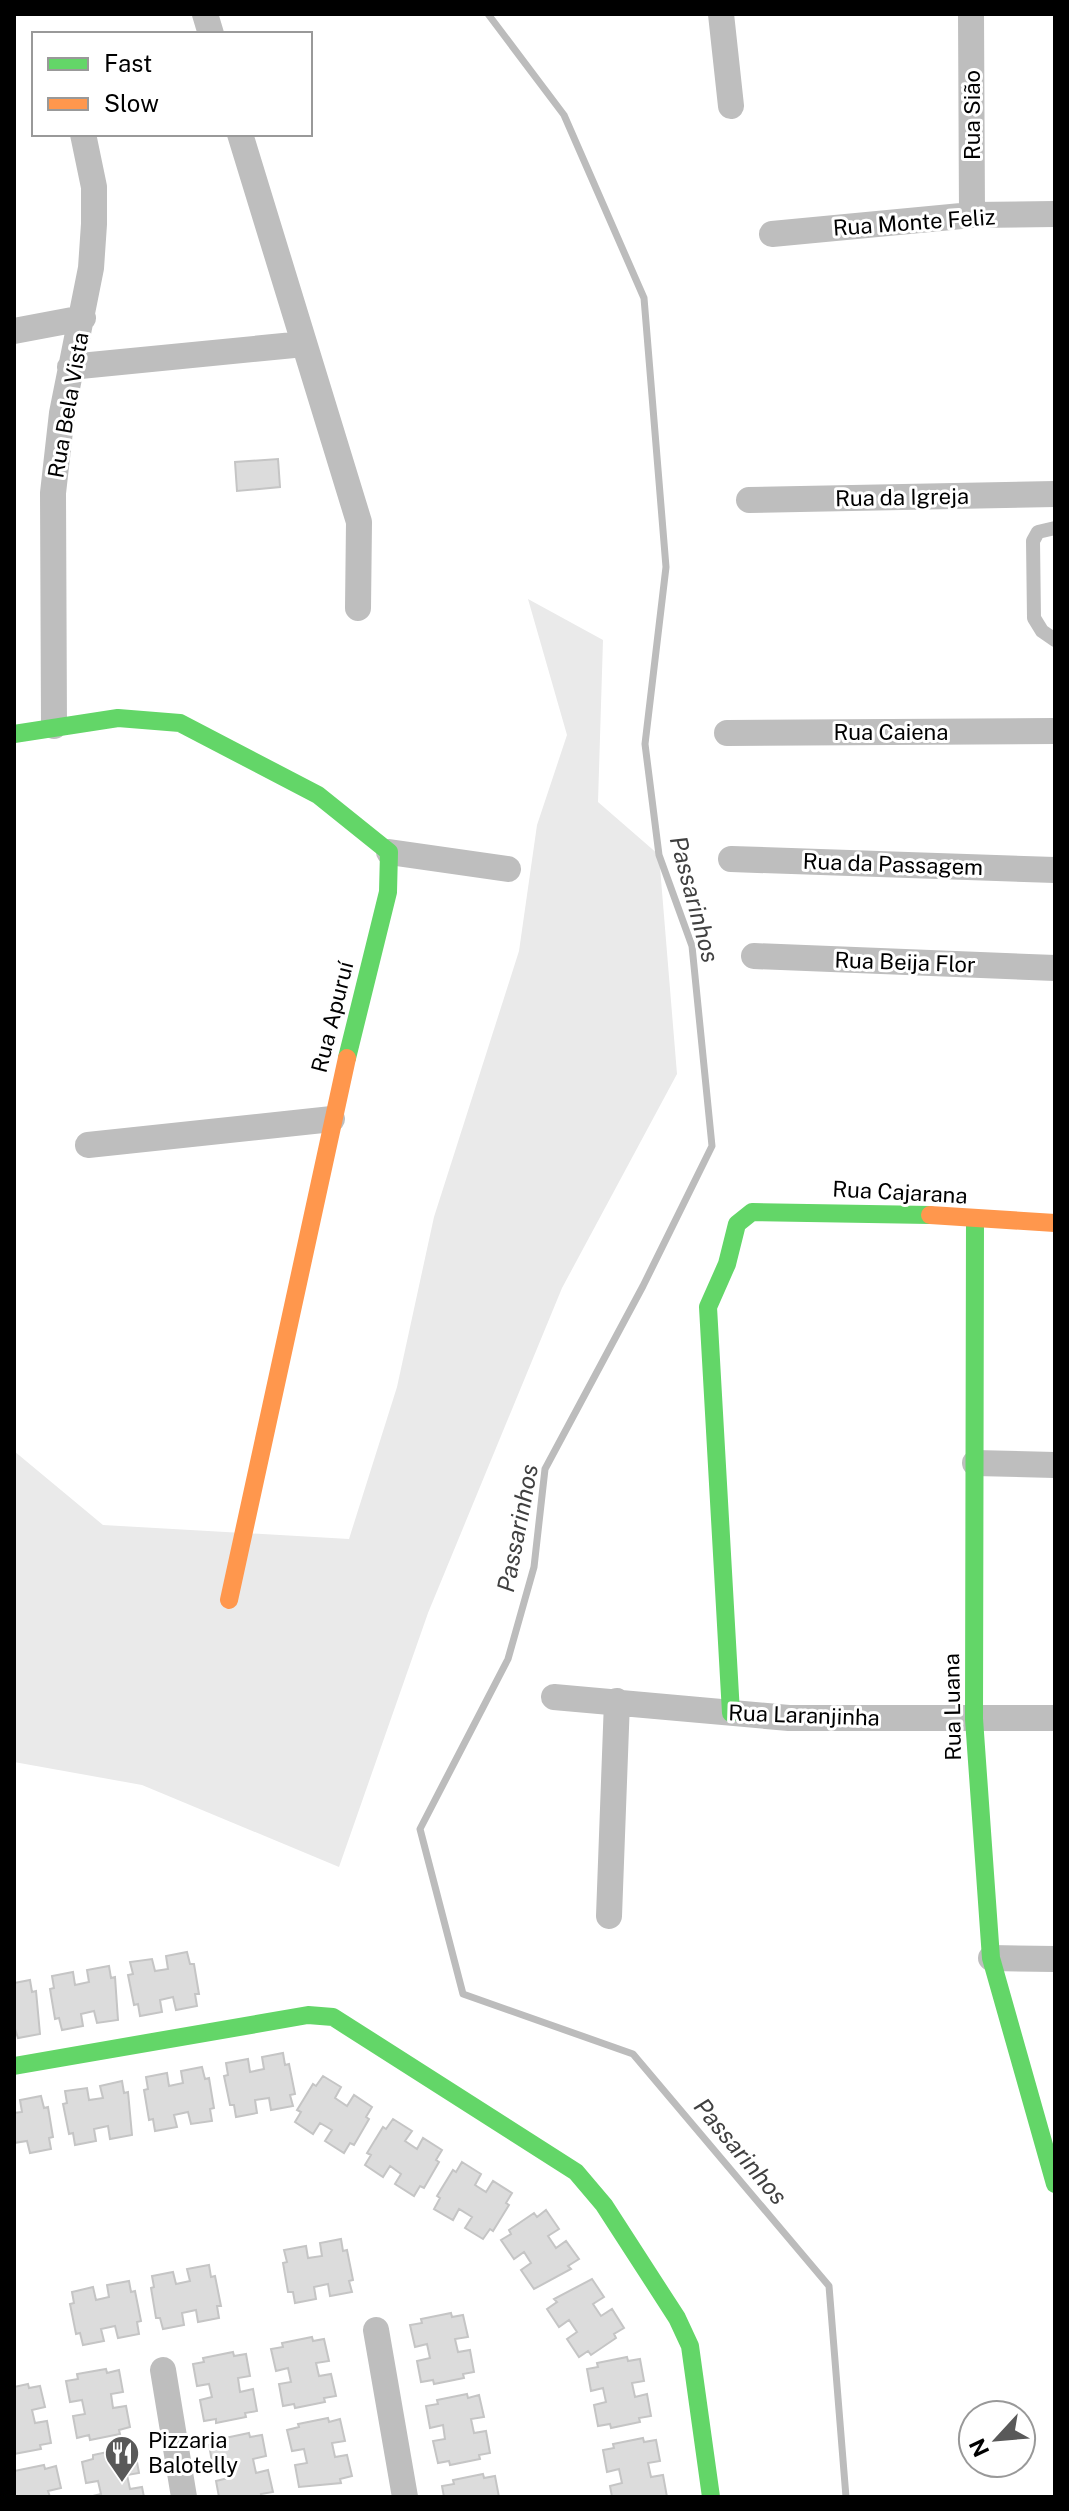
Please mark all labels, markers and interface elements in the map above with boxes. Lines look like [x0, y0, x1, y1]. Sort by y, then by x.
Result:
legend [32, 32, 312, 136]
text: Fast [104, 49, 152, 77]
street label: Rua Sião [959, 70, 985, 160]
text: Slow [104, 89, 159, 117]
street label: Rua Monte Feliz [832, 203, 996, 241]
street label: Rua Bela Vista [42, 330, 94, 480]
street label: Rua da Igreja [835, 483, 969, 511]
street label: Rua Caiena [834, 719, 948, 745]
water label: Passarinhos [665, 833, 725, 966]
street label: Rua da Passagem [802, 848, 984, 880]
street label: Rua Beija Flor [834, 947, 976, 977]
street label: Rua Apuruí [306, 958, 358, 1075]
street label: Rua Cajarana [832, 1175, 968, 1209]
water label: Passarinhos [491, 1461, 543, 1594]
street label: Rua Luana [938, 1653, 966, 1761]
street label: Rua Laranjinha [728, 1699, 880, 1731]
water label: Passarinhos [689, 2092, 794, 2210]
north arrow [957, 2399, 1037, 2479]
place label: Pizzaria Balotelly [148, 2427, 238, 2478]
restaurant icon: Pizzaria Balotelly [103, 2434, 141, 2484]
text: N [964, 2434, 994, 2461]

